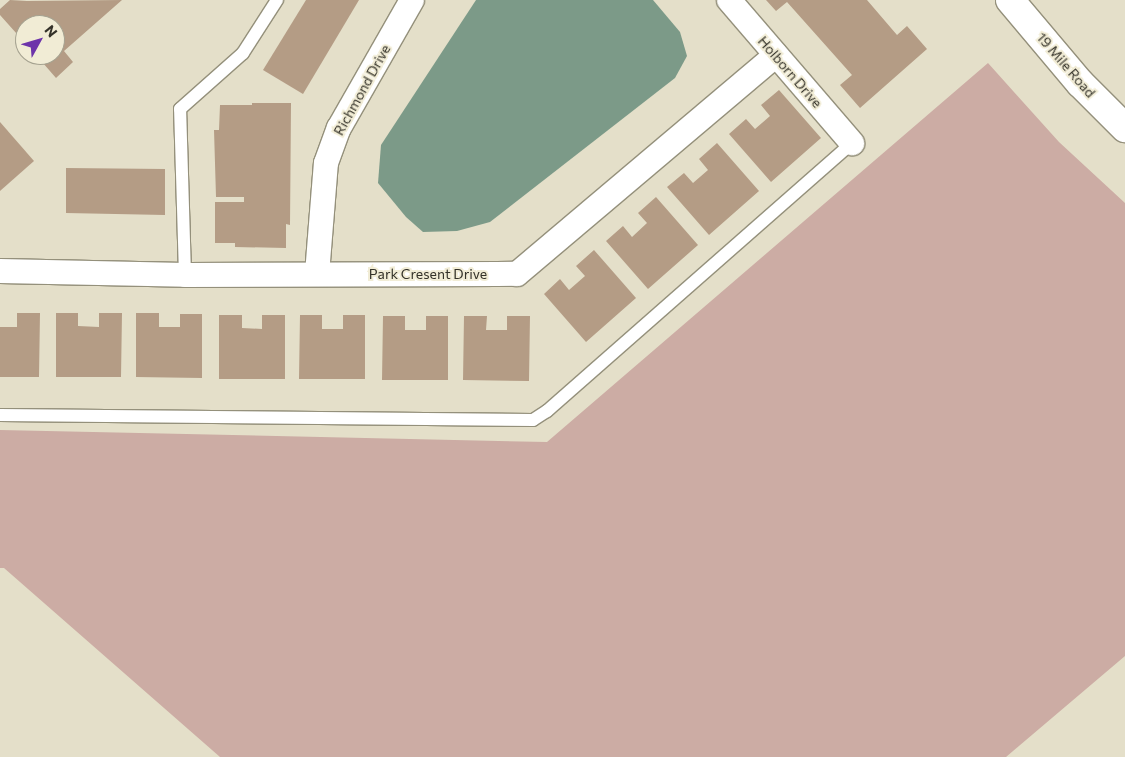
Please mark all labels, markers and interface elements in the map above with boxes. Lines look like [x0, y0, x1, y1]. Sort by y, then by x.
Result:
north arrow [15, 15, 65, 65]
text: N [41, 21, 61, 40]
street label: 19 Mile Road [1033, 29, 1099, 101]
street label: Holborn Drive [754, 33, 826, 111]
street label: Richmond Drive [330, 42, 394, 138]
street label: Park Cresent Drive [369, 266, 487, 282]

